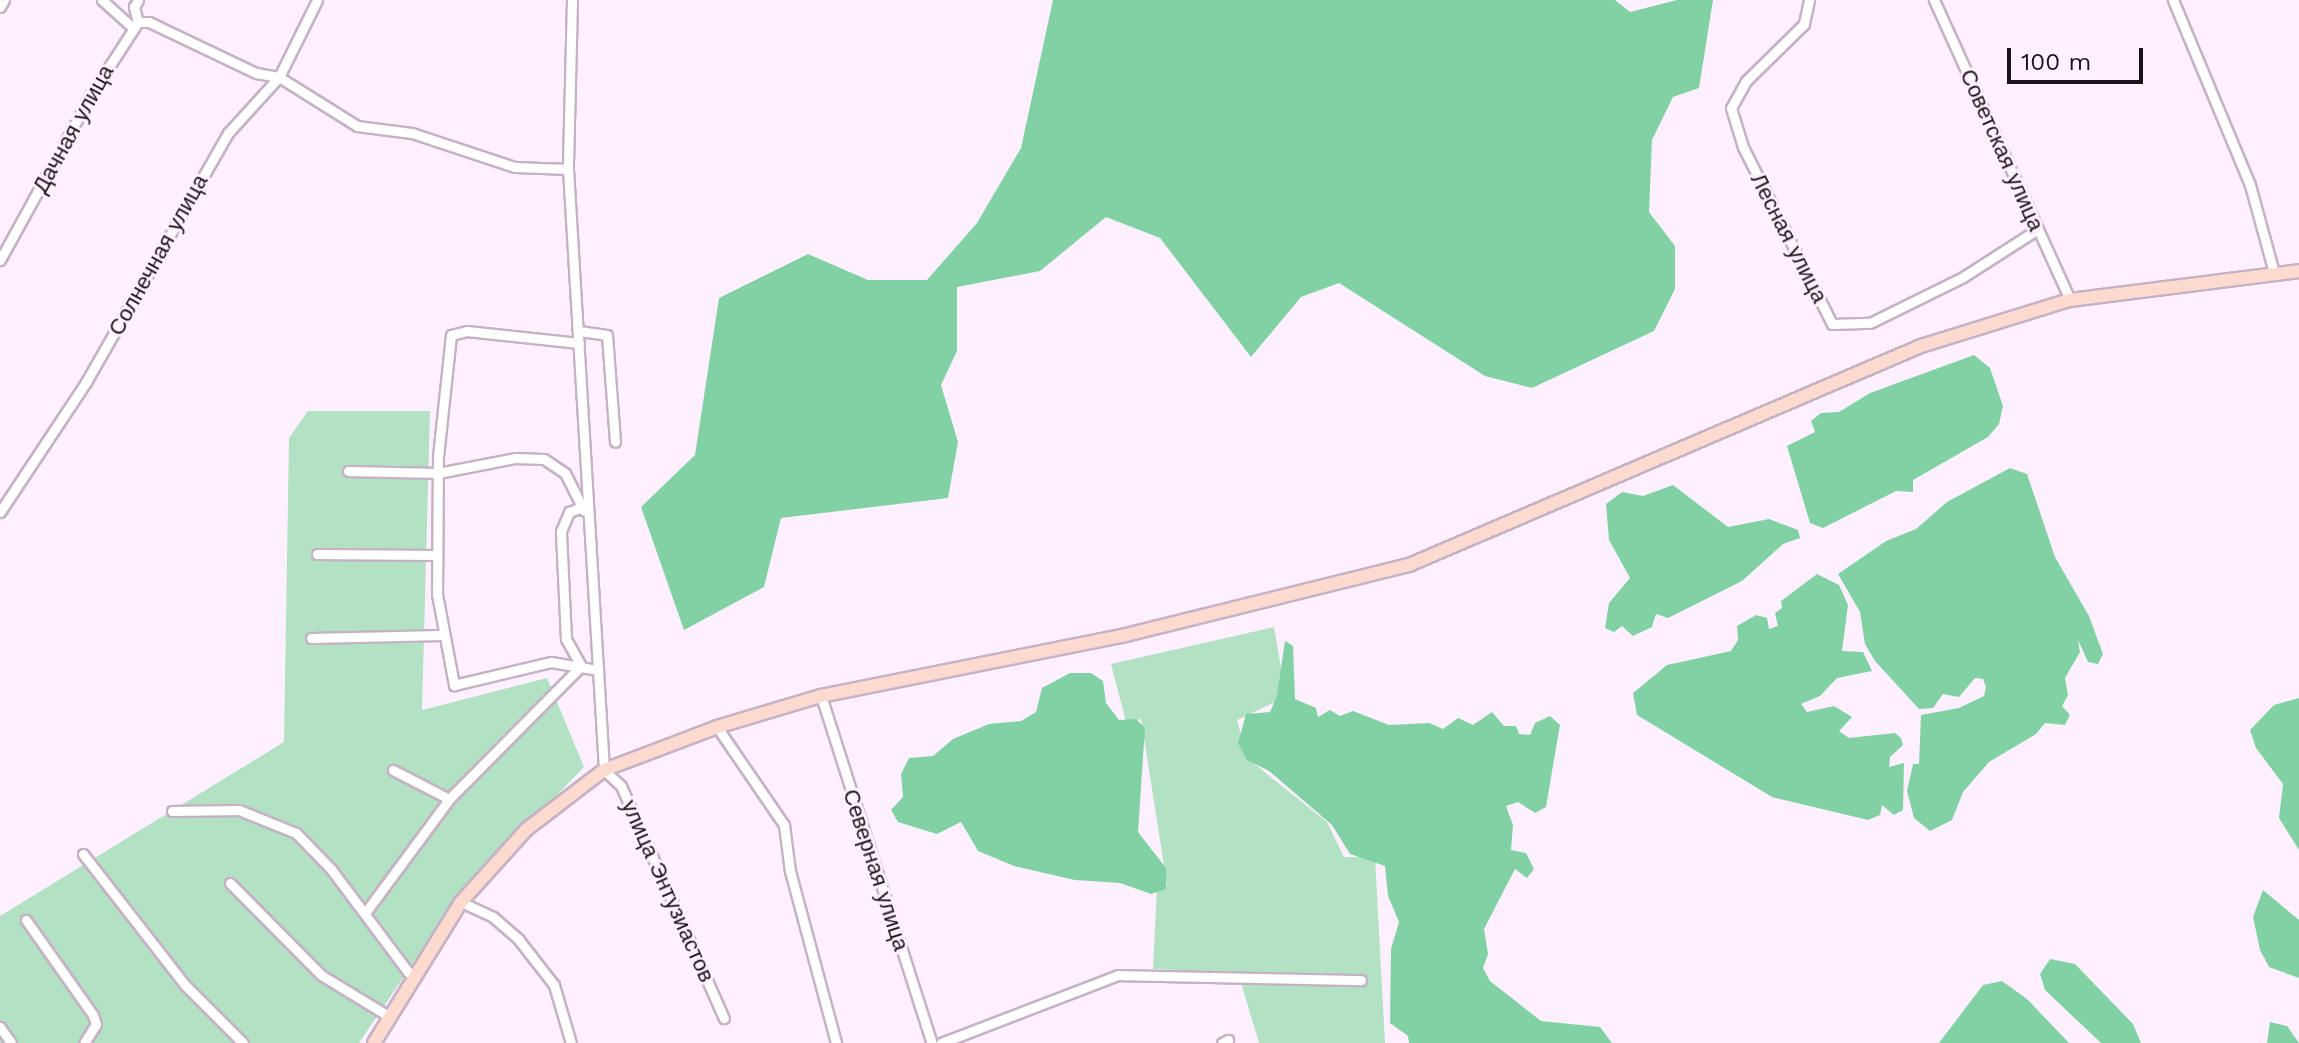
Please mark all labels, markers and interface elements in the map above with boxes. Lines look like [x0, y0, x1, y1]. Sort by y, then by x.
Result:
scale bar [2011, 32, 2147, 82]
text: 100 m [2021, 48, 2091, 76]
street label: Дачная улица [27, 60, 119, 198]
street label: Советская улица [1955, 65, 2049, 235]
street label: Лесная улица [1745, 169, 1833, 307]
street label: Солнечная улица [103, 170, 213, 340]
street label: Северная улица [837, 786, 915, 954]
street label: улица Энтузиастов [616, 796, 720, 986]

